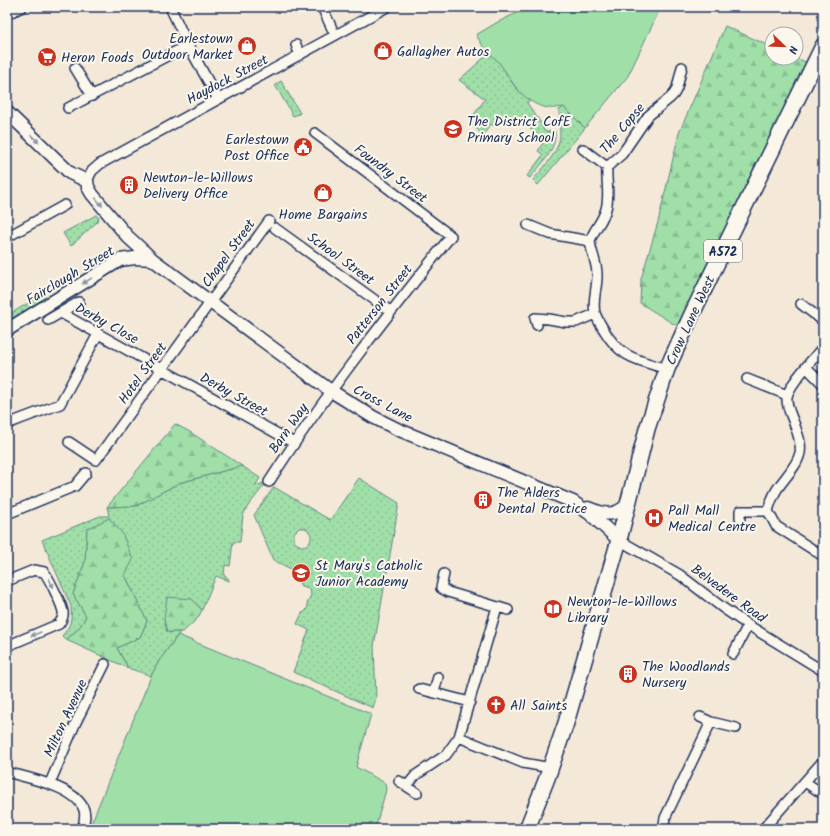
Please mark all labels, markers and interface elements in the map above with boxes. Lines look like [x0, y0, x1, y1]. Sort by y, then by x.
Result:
north arrow [764, 26, 804, 66]
place label: Earlestown Outdoor Market [142, 28, 234, 66]
shop icon: Earlestown Outdoor Market [236, 35, 258, 57]
shop icon: Gallagher Autos [372, 40, 394, 62]
place label: Gallagher Autos [397, 41, 489, 63]
text: N [783, 43, 802, 56]
supermarket icon: Heron Foods [36, 46, 58, 68]
place label: Heron Foods [61, 47, 134, 69]
street label: Haydock Street [183, 49, 273, 111]
street label: The Copse [595, 98, 651, 159]
place label: The District CofE Primary School [467, 111, 572, 149]
school or university icon: The District CofE Primary School [442, 118, 464, 140]
place label: Earlestown Post Office [224, 129, 290, 167]
one-way arrow [30, 134, 40, 144]
public building icon: Earlestown Post Office [292, 136, 314, 158]
street label: Foundry Street [349, 139, 432, 209]
place label: Newton-le-Willows Delivery Office [143, 167, 253, 205]
building icon: Newton-le-Willows Delivery Office [118, 174, 140, 196]
shop icon: Home Bargains [312, 182, 334, 204]
one-way arrow [94, 197, 103, 208]
place label: Home Bargains [279, 204, 367, 226]
street label: Chapel Street [196, 214, 262, 292]
street label: School Street [302, 227, 379, 291]
street label: Fairclough Street [22, 240, 119, 311]
road number: A572 [704, 240, 742, 262]
street label: Patterson Street [341, 259, 419, 350]
street label: Crow Lane West [661, 271, 722, 369]
one-way arrow [81, 277, 93, 284]
street label: Derby Close [71, 297, 143, 351]
street label: Hotel Street [113, 338, 173, 409]
street label: Derby Street [195, 367, 272, 423]
street label: Cross Lane [349, 379, 417, 429]
street label: Barn Way [263, 398, 315, 458]
place label: The Alders Dental Practice [497, 482, 588, 520]
building icon: The Alders Dental Practice [472, 489, 494, 511]
place label: Pall Mall Medical Centre [668, 500, 757, 538]
hospital icon: Pall Mall Medical Centre [643, 507, 665, 529]
place label: St Mary's Catholic Junior Academy [315, 555, 423, 593]
street label: Belvedere Road [686, 559, 772, 629]
school or university icon: St Mary's Catholic Junior Academy [290, 562, 312, 584]
one-way arrow [48, 578, 54, 589]
place label: Newton-le-Willows Library [567, 591, 677, 629]
library icon: Newton-le-Willows Library [542, 598, 564, 620]
one-way arrow [31, 631, 42, 637]
place label: The Woodlands Nursery [642, 656, 730, 694]
building icon: The Woodlands Nursery [617, 663, 639, 685]
street label: Milton Avenue [38, 675, 94, 761]
church icon: All Saints [485, 694, 507, 716]
place label: All Saints [510, 695, 567, 717]

